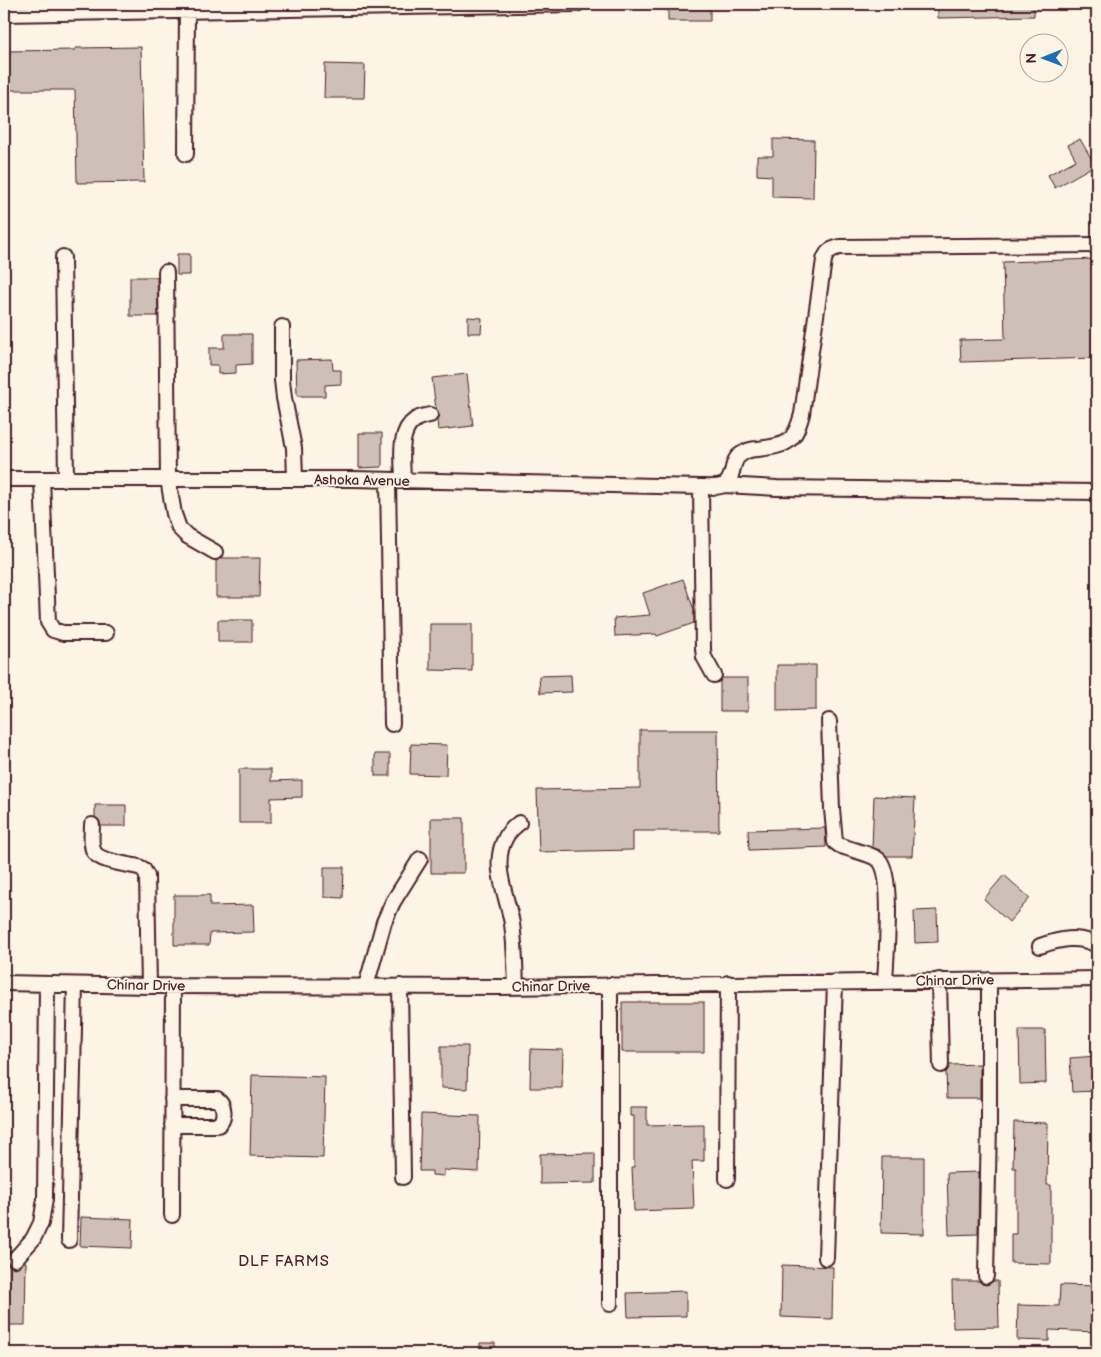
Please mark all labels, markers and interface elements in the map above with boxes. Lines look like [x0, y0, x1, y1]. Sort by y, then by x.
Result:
north arrow [1018, 32, 1068, 82]
text: N [1023, 53, 1040, 64]
street label: Ashoka Avenue [314, 471, 410, 490]
street label: Chinar Drive [916, 971, 994, 990]
street label: Chinar Drive [107, 976, 185, 995]
street label: Chinar Drive [512, 977, 590, 996]
district label: DLF FARMS [238, 1252, 330, 1271]

